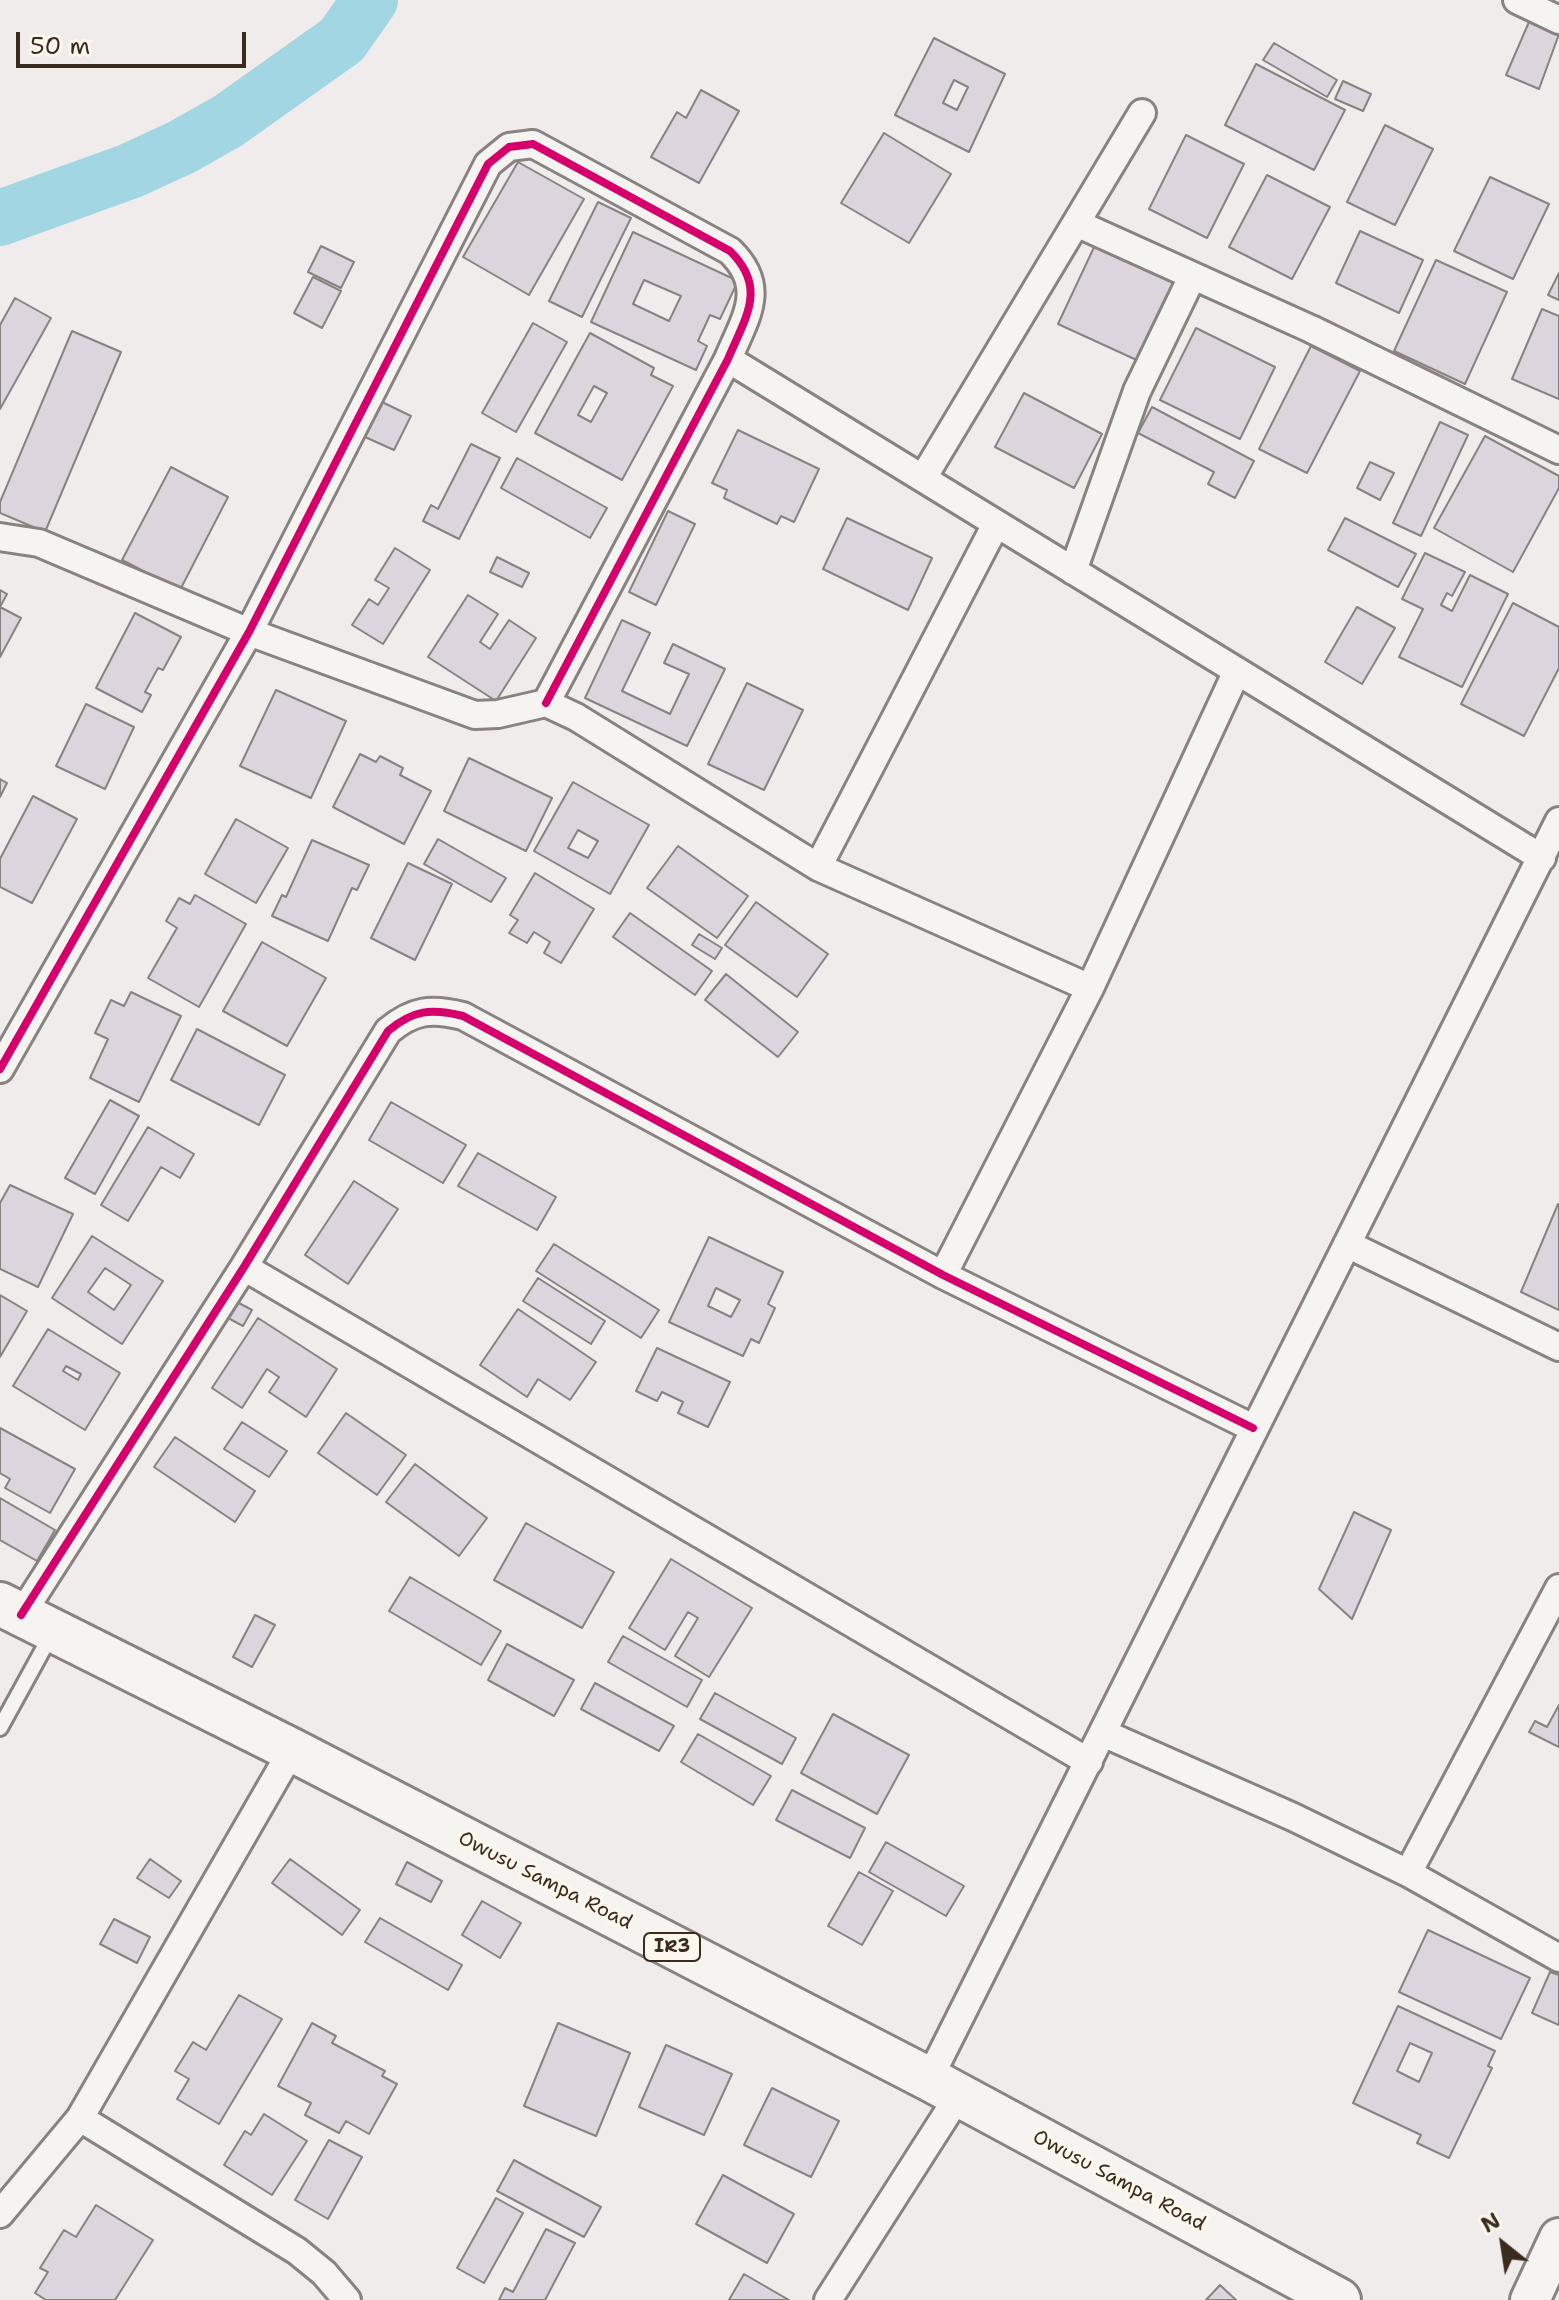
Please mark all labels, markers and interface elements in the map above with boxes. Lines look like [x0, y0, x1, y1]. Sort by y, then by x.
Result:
scale bar [20, 16, 250, 66]
text: 50 m [30, 30, 90, 62]
street label: Owusu Sampa Road [454, 1827, 636, 1935]
road number: IR3 [644, 1933, 700, 1961]
street label: Owusu Sampa Road [1028, 2125, 1210, 2237]
north arrow [1463, 2204, 1543, 2284]
text: N [1476, 2206, 1506, 2240]

